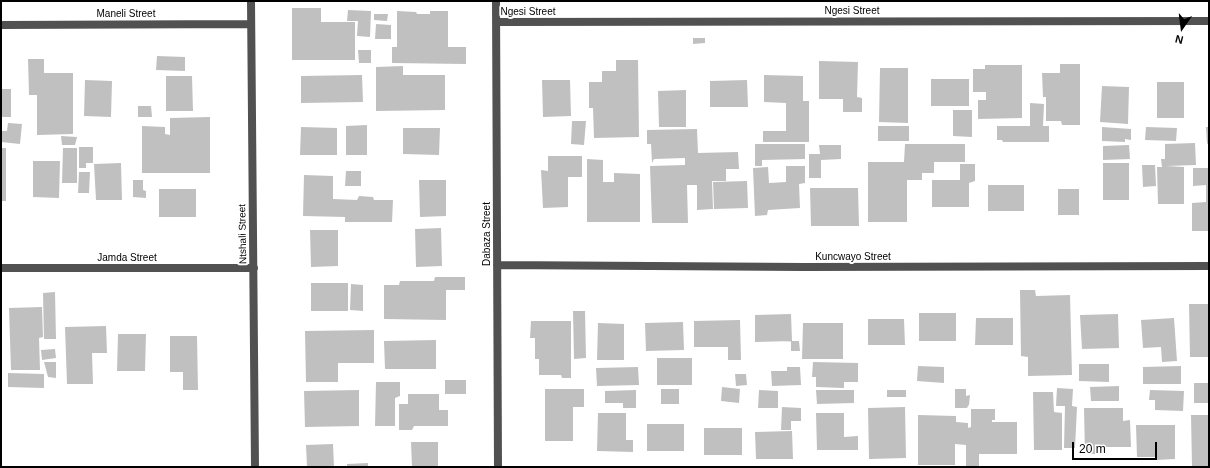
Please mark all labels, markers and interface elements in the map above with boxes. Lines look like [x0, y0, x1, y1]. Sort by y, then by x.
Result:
street label: Ngesi Street [824, 5, 880, 17]
street label: Ngesi Street [500, 6, 556, 18]
street label: Maneli Street [97, 8, 155, 20]
north arrow [1162, 8, 1202, 48]
text: N [1174, 33, 1184, 46]
street label: Dabaza Street [481, 202, 493, 266]
street label: Ntshali Street [236, 204, 250, 264]
street label: Kuncwayo Street [815, 251, 891, 263]
street label: Jamda Street [97, 252, 157, 264]
scale bar [1074, 434, 1159, 460]
text: 20 m [1079, 442, 1106, 456]

